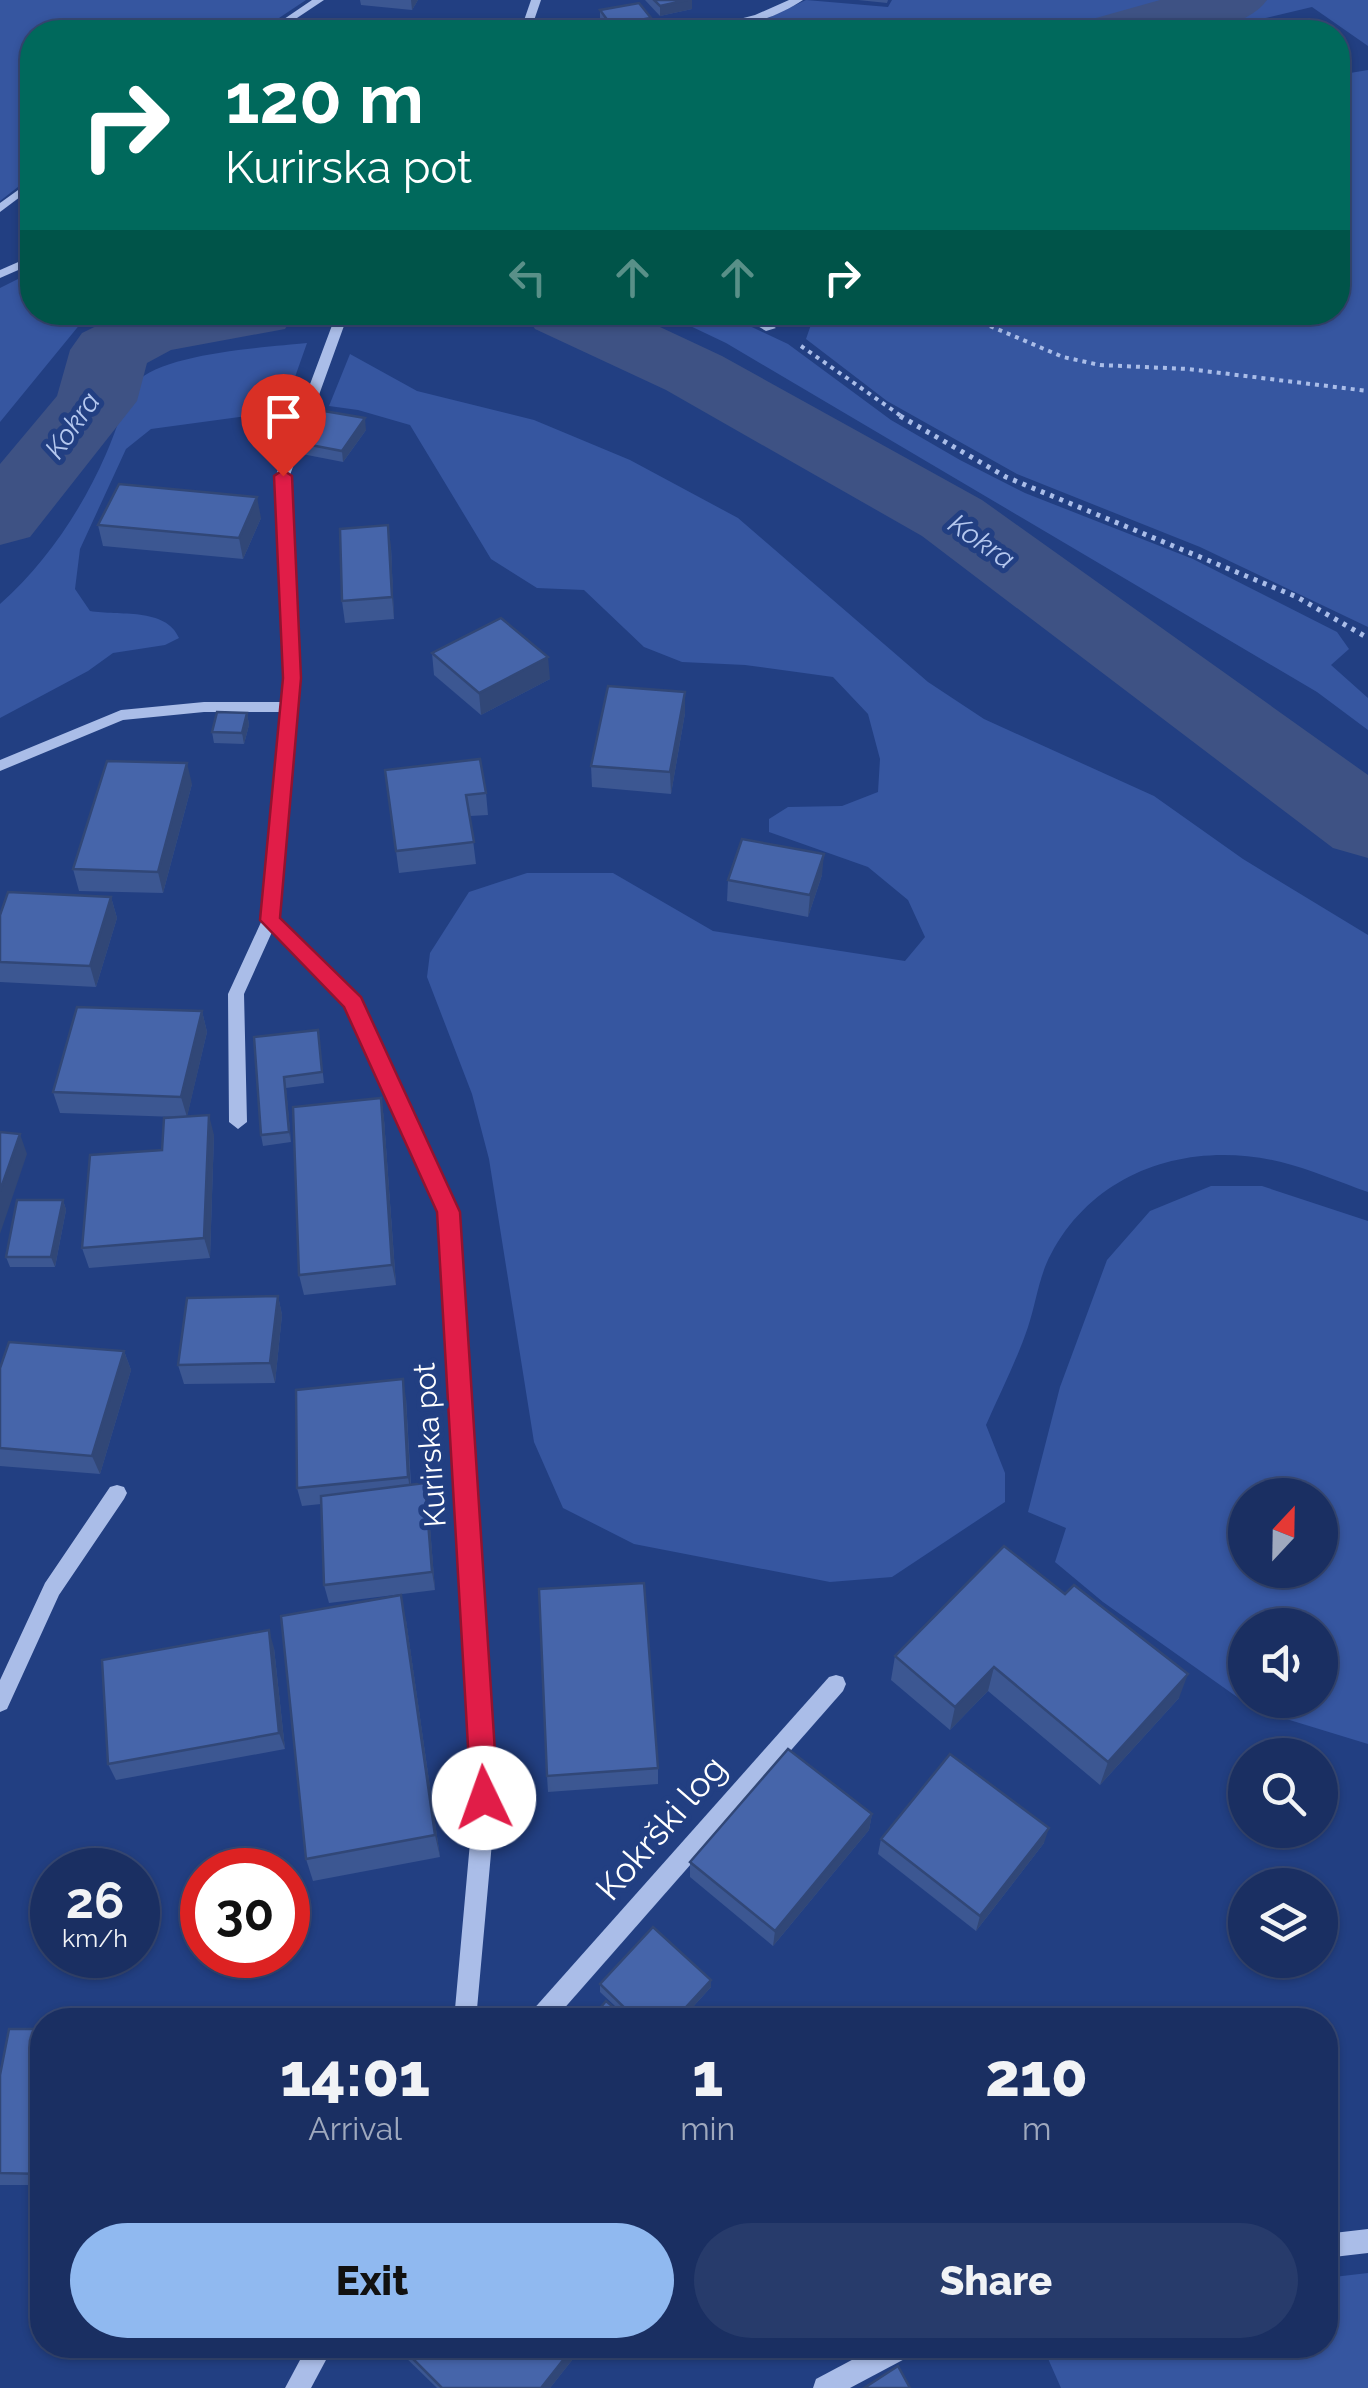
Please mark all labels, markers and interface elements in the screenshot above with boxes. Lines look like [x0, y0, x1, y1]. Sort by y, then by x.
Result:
text: 120 m [225, 57, 424, 139]
icon: right [60, 60, 190, 190]
text: Kurirska pot [225, 141, 472, 194]
icon: left [500, 250, 555, 305]
icon: ahead [605, 250, 660, 305]
icon: ahead [710, 250, 765, 305]
icon: right [815, 250, 870, 305]
pin [241, 374, 326, 477]
water label: Kokra [38, 386, 107, 465]
icon: arrive [256, 389, 311, 444]
water label: Kokra [942, 507, 1021, 576]
street label: Kurirska pot [406, 1362, 453, 1528]
north arrow [1228, 1478, 1338, 1588]
map controls [1228, 1478, 1338, 1978]
button: sound [1228, 1608, 1338, 1718]
button: search [1228, 1738, 1338, 1848]
position arrow [432, 1746, 536, 1850]
street label: Kokrški log [587, 1747, 734, 1908]
speed limit sign: 30 [180, 1848, 310, 1978]
button: layers [1228, 1868, 1338, 1978]
text: 26 [66, 1871, 124, 1930]
text: km/h [62, 1923, 128, 1953]
text: 14:01 [280, 2040, 430, 2110]
text: 1 [692, 2040, 723, 2110]
text: 210 [985, 2040, 1088, 2110]
text: Arrival [308, 2110, 402, 2147]
text: min [680, 2110, 735, 2147]
text: m [1022, 2110, 1051, 2147]
button: Exit [70, 2223, 674, 2338]
button: Share [694, 2223, 1298, 2338]

